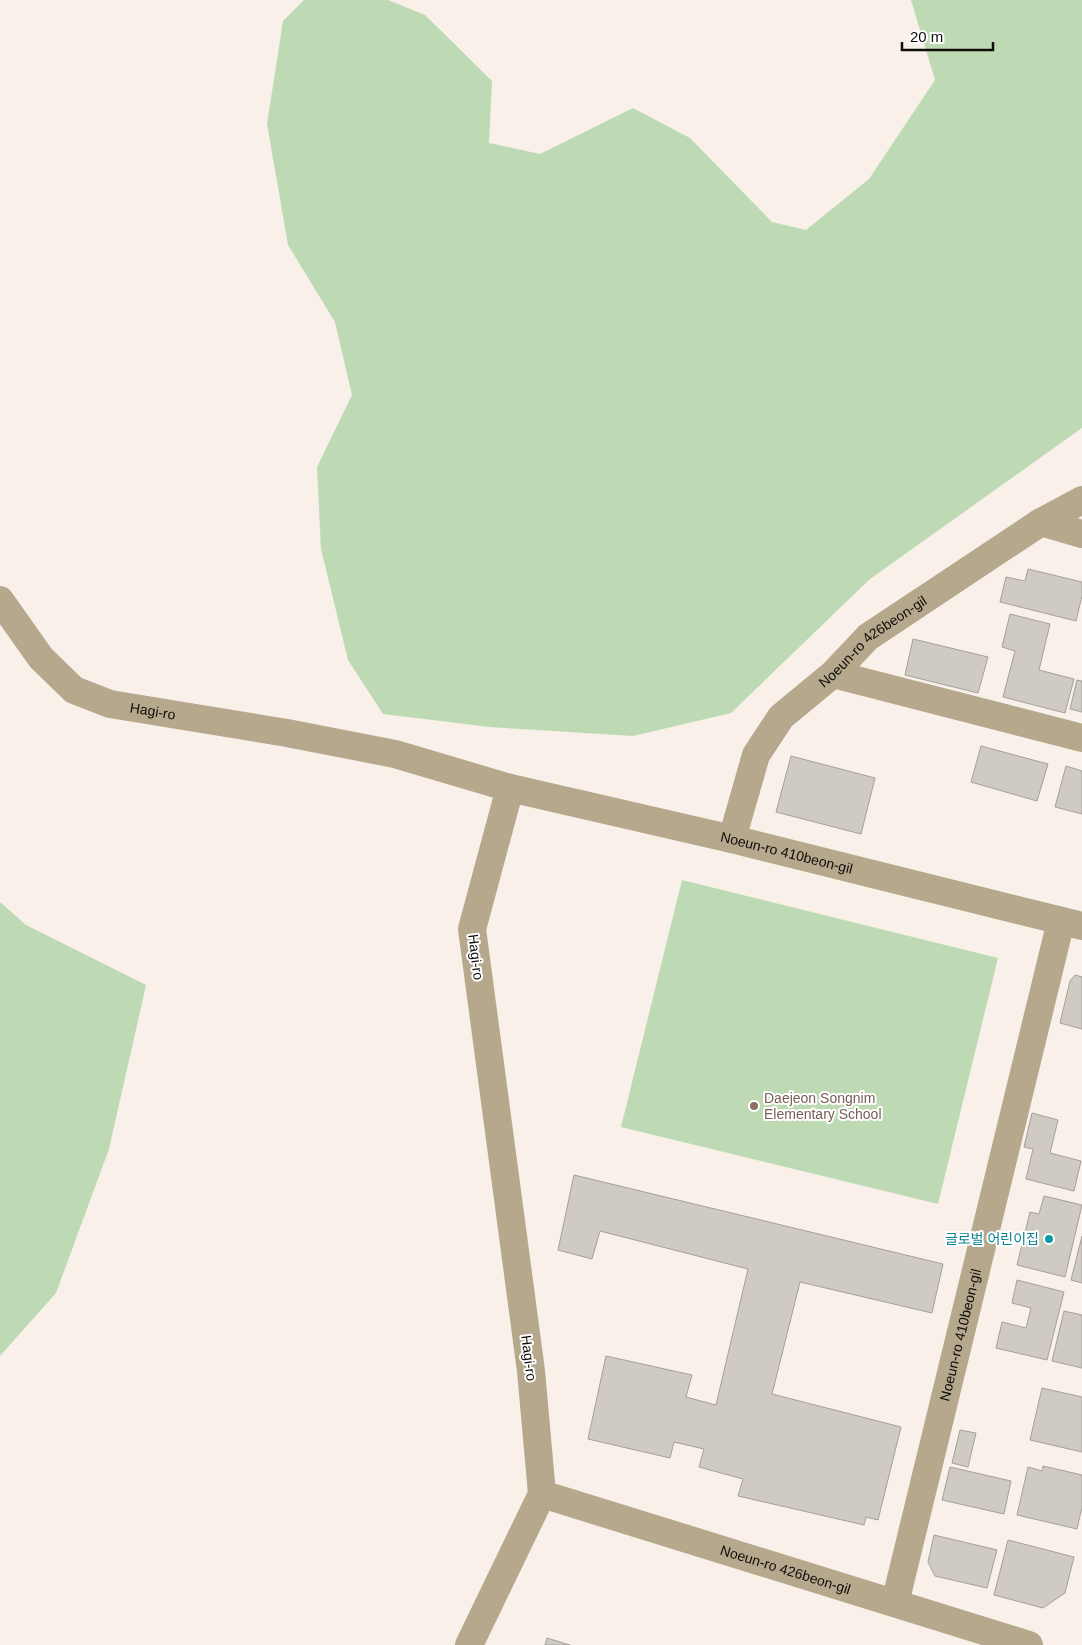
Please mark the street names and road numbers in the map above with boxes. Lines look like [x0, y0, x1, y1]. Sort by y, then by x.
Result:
street label: Noeun-ro 426beon-gil [815, 592, 930, 690]
street label: Hagi-ro [129, 699, 177, 723]
street label: Noeun-ro 410beon-gil [719, 829, 854, 877]
street label: Hagi-ro [465, 933, 487, 981]
street label: Noeun-ro 410beon-gil [936, 1267, 984, 1403]
street label: Hagi-ro [518, 1334, 540, 1382]
street label: Noeun-ro 426beon-gil [718, 1542, 853, 1597]

